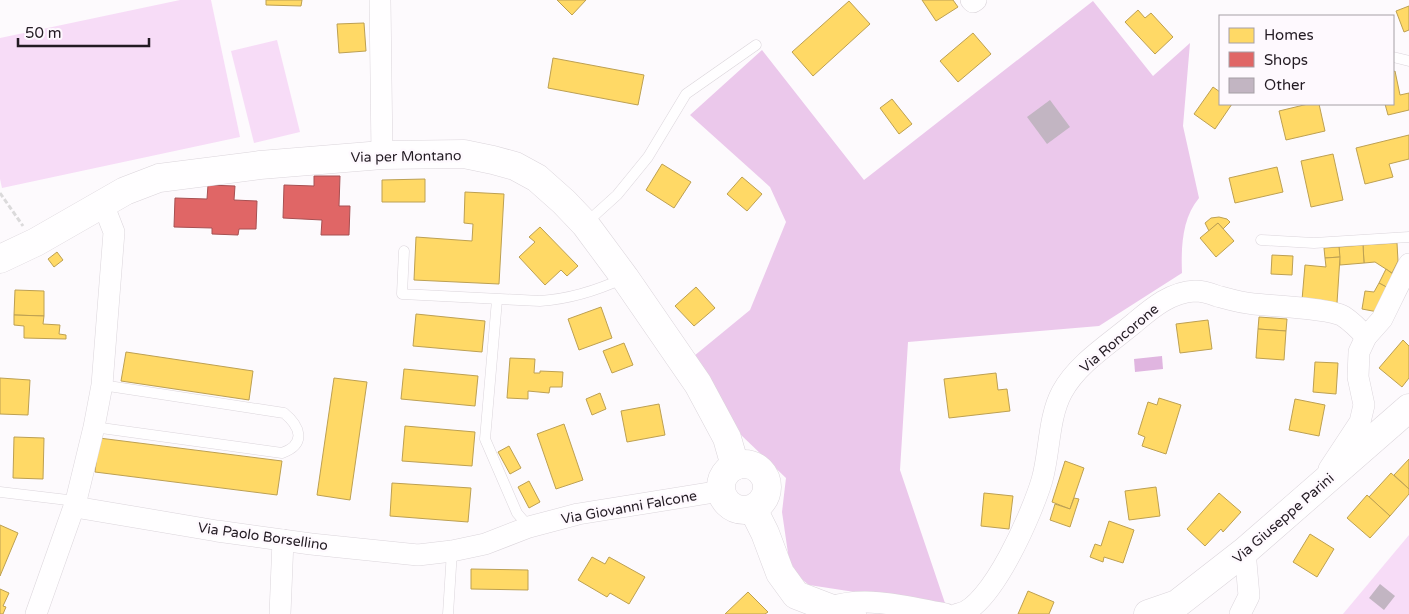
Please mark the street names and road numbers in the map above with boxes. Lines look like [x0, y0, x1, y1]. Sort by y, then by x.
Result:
street label: Via per Montano [350, 147, 462, 166]
street label: Via Roncorone [1076, 300, 1162, 376]
street label: Via Giuseppe Parini [1229, 470, 1338, 567]
street label: Via Giovanni Falcone [560, 487, 698, 528]
street label: Via Paolo Borsellino [197, 519, 329, 554]

